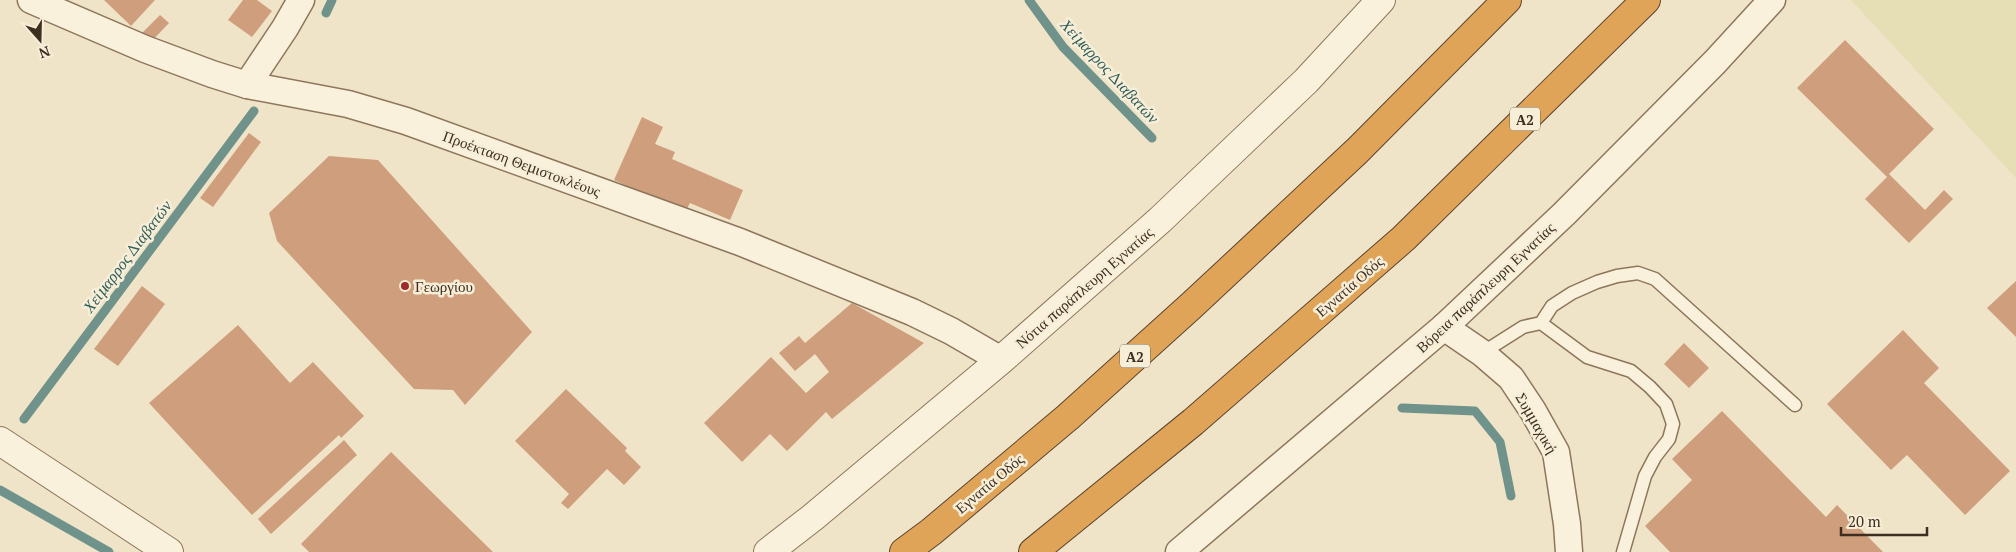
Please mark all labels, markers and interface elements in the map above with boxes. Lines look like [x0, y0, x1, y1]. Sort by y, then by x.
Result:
water label: Χείμαρρος Διαβατών [1055, 13, 1165, 129]
north arrow [15, 15, 65, 65]
text: N [36, 42, 53, 64]
road number: Α2 [1510, 108, 1540, 130]
street label: Προέκταση Θεμιστοκλέους [440, 125, 604, 201]
water label: Χείμαρρος Διαβατών [77, 195, 177, 317]
street label: Βόρεια παράπλευρη Εγνατίας [1411, 217, 1559, 357]
street label: Νότια παράπλευρη Εγνατίας [1011, 222, 1157, 352]
street label: Εγνατία Οδός [1311, 251, 1387, 321]
place label: Γεωργίου [415, 276, 473, 296]
marker: Γεωργίου [399, 280, 411, 292]
road number: Α2 [1120, 344, 1150, 368]
street label: Συμμαχική [1512, 389, 1563, 457]
street label: Εγνατία Οδός [951, 449, 1027, 517]
scale bar [1841, 504, 1927, 536]
text: 20 m [1848, 511, 1881, 531]

